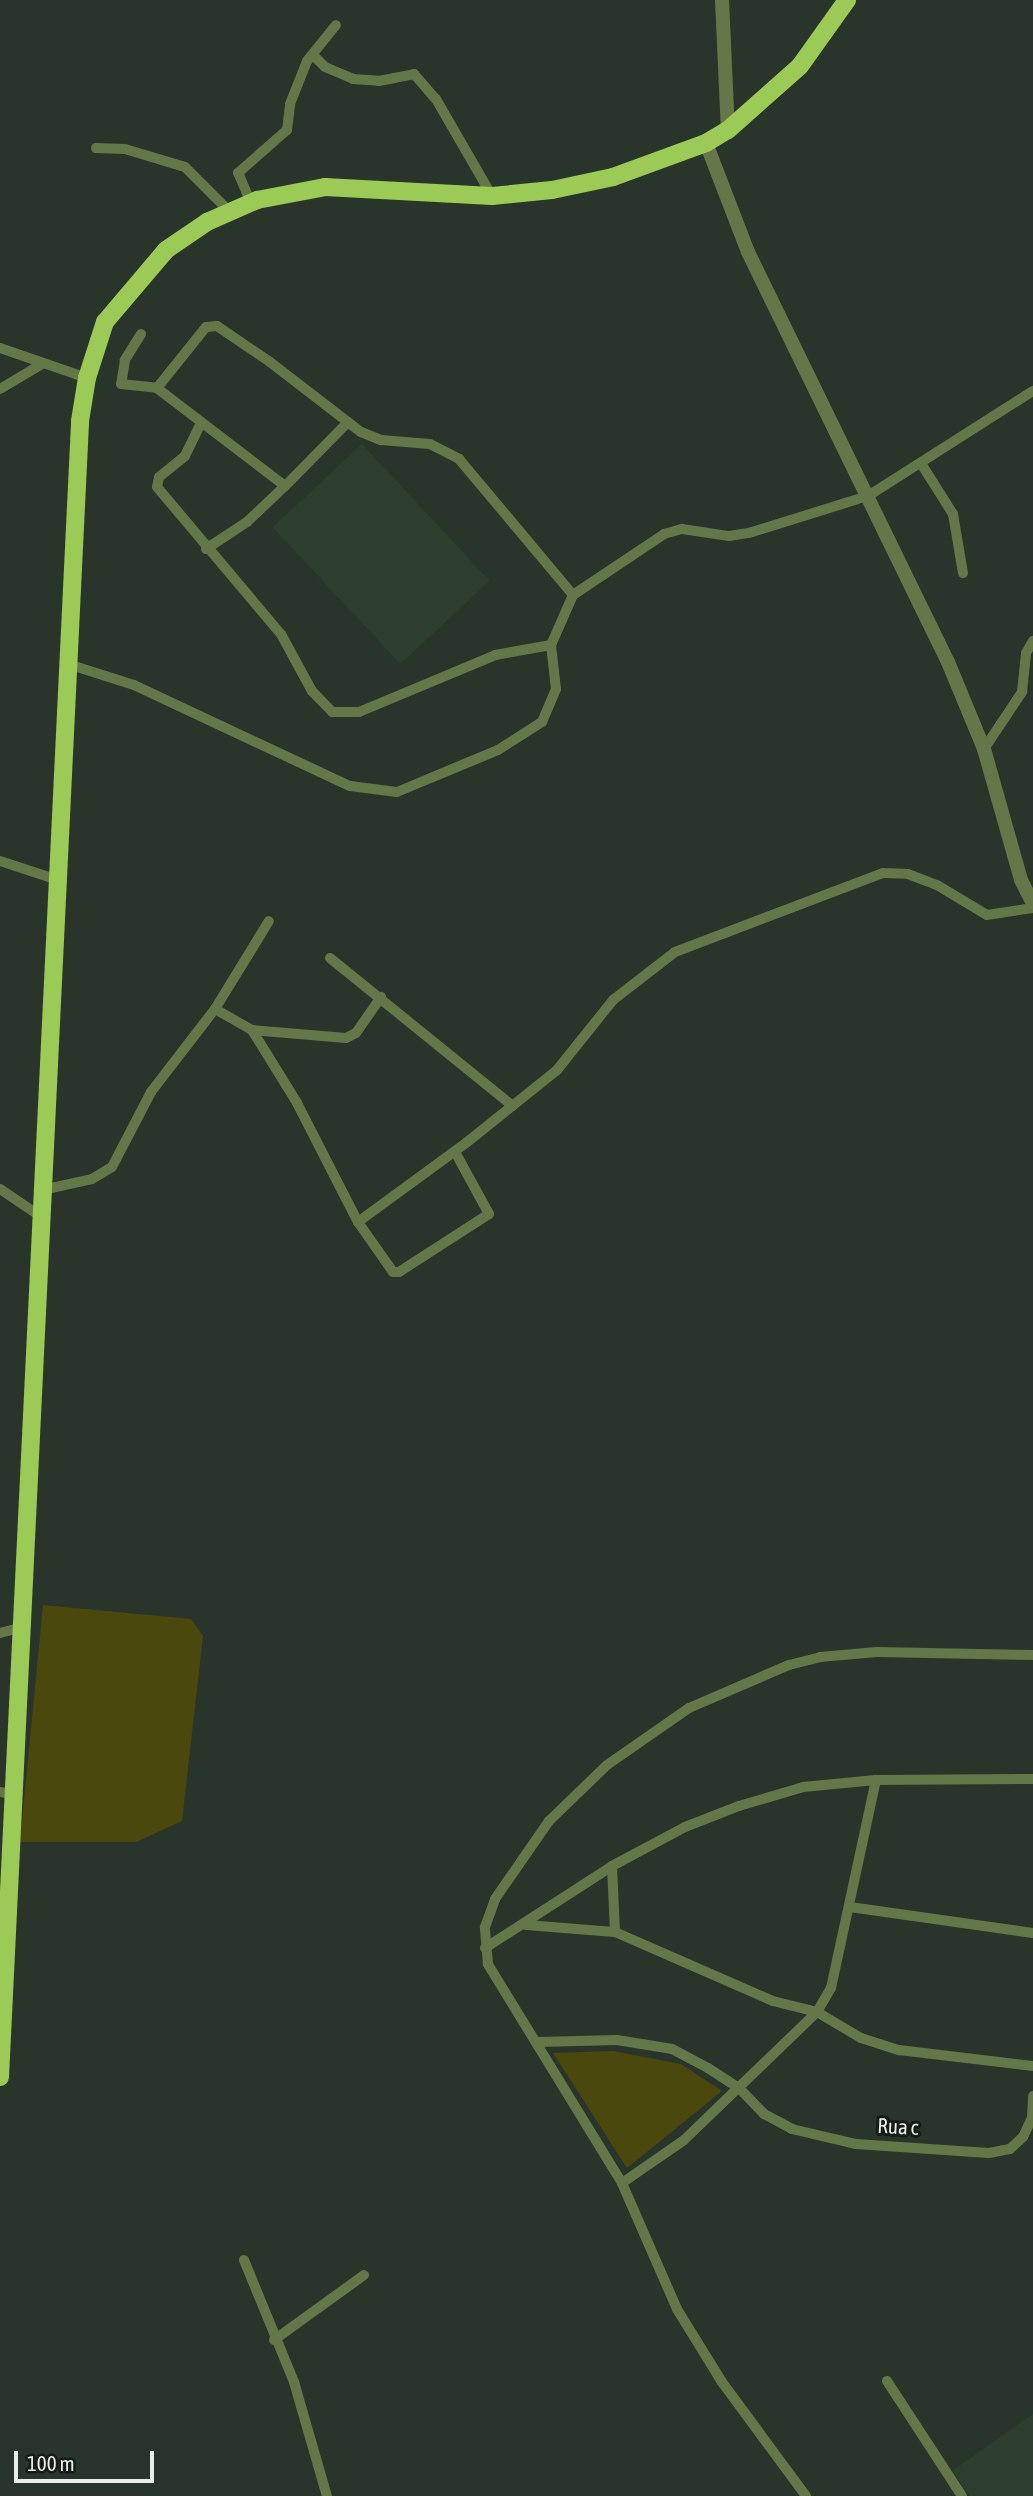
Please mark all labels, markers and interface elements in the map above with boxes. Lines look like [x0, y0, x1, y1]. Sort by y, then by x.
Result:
street label: Rua c [877, 2112, 919, 2140]
scale bar [18, 2436, 158, 2480]
text: 100 m [27, 2451, 75, 2475]

